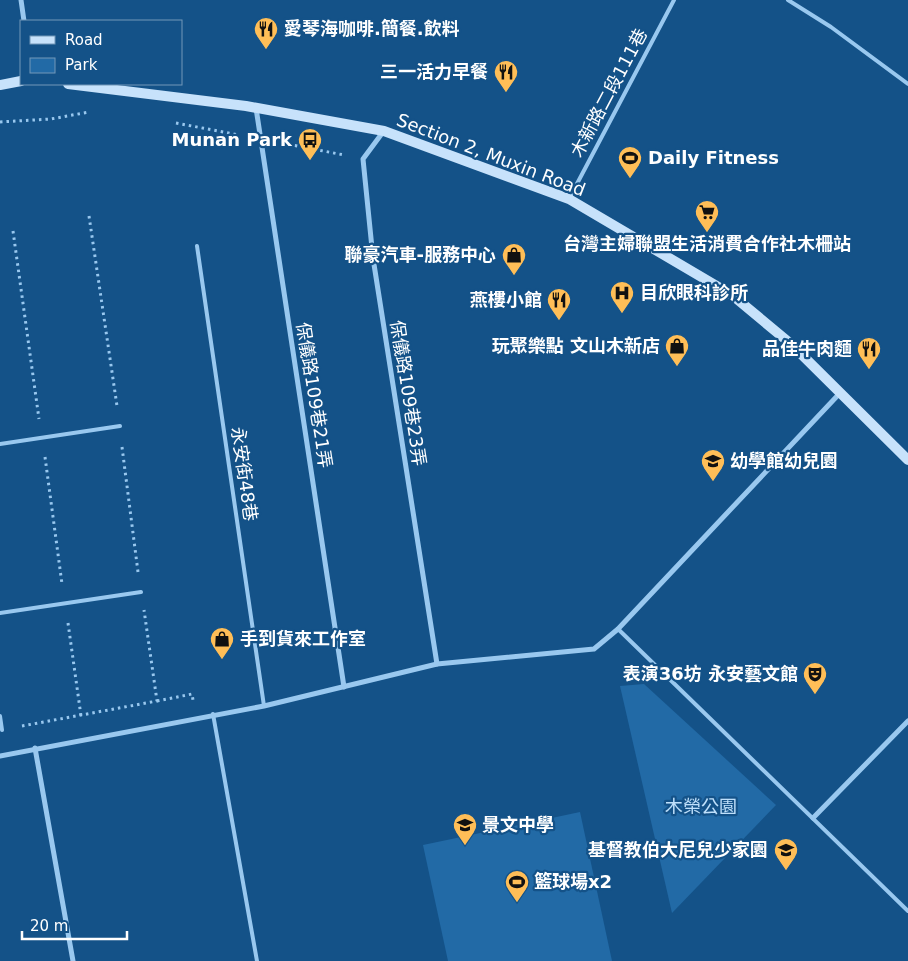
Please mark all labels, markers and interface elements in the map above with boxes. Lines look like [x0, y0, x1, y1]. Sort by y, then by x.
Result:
restaurant icon: 愛琴海咖啡.簡餐.飲料 [253, 16, 279, 50]
place label: 愛琴海咖啡.簡餐.飲料 [284, 18, 460, 39]
legend [20, 20, 182, 85]
street label: 木新路二段111巷 [566, 25, 651, 161]
text: Road [65, 31, 103, 49]
text: Park [65, 56, 98, 74]
restaurant icon: 三一活力早餐 [493, 59, 519, 93]
place label: 三一活力早餐 [380, 61, 488, 82]
street label: Section 2, Muxin Road [394, 109, 588, 200]
bus stop icon: Munan Park [297, 127, 323, 161]
place label: Munan Park [172, 129, 293, 150]
sports icon: Daily Fitness [617, 145, 643, 179]
place label: Daily Fitness [648, 147, 779, 168]
supermarket icon: 台灣主婦聯盟生活消費合作社木柵站 [694, 199, 720, 233]
place label: 台灣主婦聯盟生活消費合作社木柵站 [563, 233, 851, 254]
shop icon: 聯豪汽車-服務中心 [501, 242, 527, 276]
place label: 聯豪汽車-服務中心 [345, 244, 496, 265]
hospital icon: 目欣眼科診所 [609, 280, 635, 314]
place label: 目欣眼科診所 [640, 282, 748, 303]
restaurant icon: 燕樓小館 [546, 287, 572, 321]
place label: 燕樓小館 [470, 289, 542, 310]
street label: 保儀路109巷23弄 [387, 319, 430, 467]
street label: 保儀路109巷21弄 [293, 321, 336, 469]
shop icon: 玩聚樂點 文山木新店 [664, 333, 690, 367]
place label: 玩聚樂點 文山木新店 [492, 335, 660, 356]
restaurant icon: 品佳牛肉麵 [856, 336, 882, 370]
place label: 品佳牛肉麵 [762, 338, 852, 359]
street label: 永安街48巷 [227, 425, 261, 522]
school or university icon: 幼學館幼兒園 [700, 448, 726, 482]
place label: 幼學館幼兒園 [730, 450, 838, 471]
shop icon: 手到貨來工作室 [209, 626, 235, 660]
place label: 手到貨來工作室 [240, 628, 366, 649]
theatre icon: 表演36坊 永安藝文館 [802, 661, 828, 695]
place label: 表演36坊 永安藝文館 [623, 663, 798, 684]
park label: 木榮公園 [665, 796, 737, 817]
school or university icon: 景文中學 [452, 812, 478, 846]
place label: 景文中學 [482, 814, 554, 835]
school or university icon: 基督教伯大尼兒少家園 [773, 837, 799, 871]
place label: 基督教伯大尼兒少家園 [588, 839, 768, 860]
sports icon: 籃球場x2 [504, 869, 530, 903]
place label: 籃球場x2 [534, 871, 612, 892]
scale bar [22, 908, 128, 940]
text: 20 m [30, 917, 68, 935]

